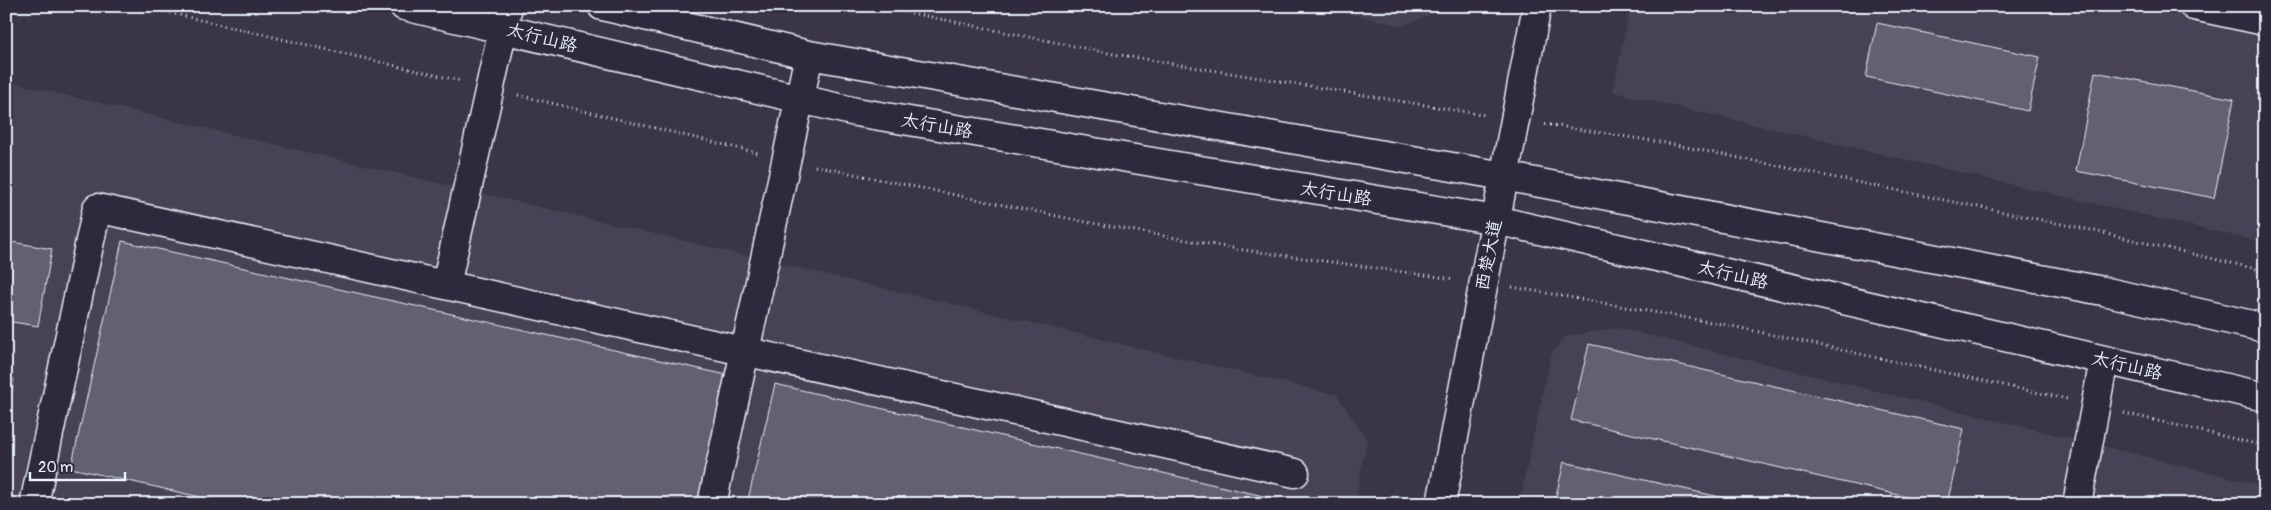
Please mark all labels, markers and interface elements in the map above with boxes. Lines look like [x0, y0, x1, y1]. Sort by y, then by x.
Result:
street label: 太行山路 [504, 18, 580, 58]
street label: 太行山路 [900, 108, 974, 144]
street label: 太行山路 [1299, 177, 1373, 211]
street label: 西楚大道 [1471, 217, 1507, 293]
street label: 太行山路 [1695, 256, 1771, 294]
street label: 太行山路 [2089, 347, 2165, 385]
scale bar [30, 450, 125, 482]
text: 20 m [38, 458, 73, 477]

